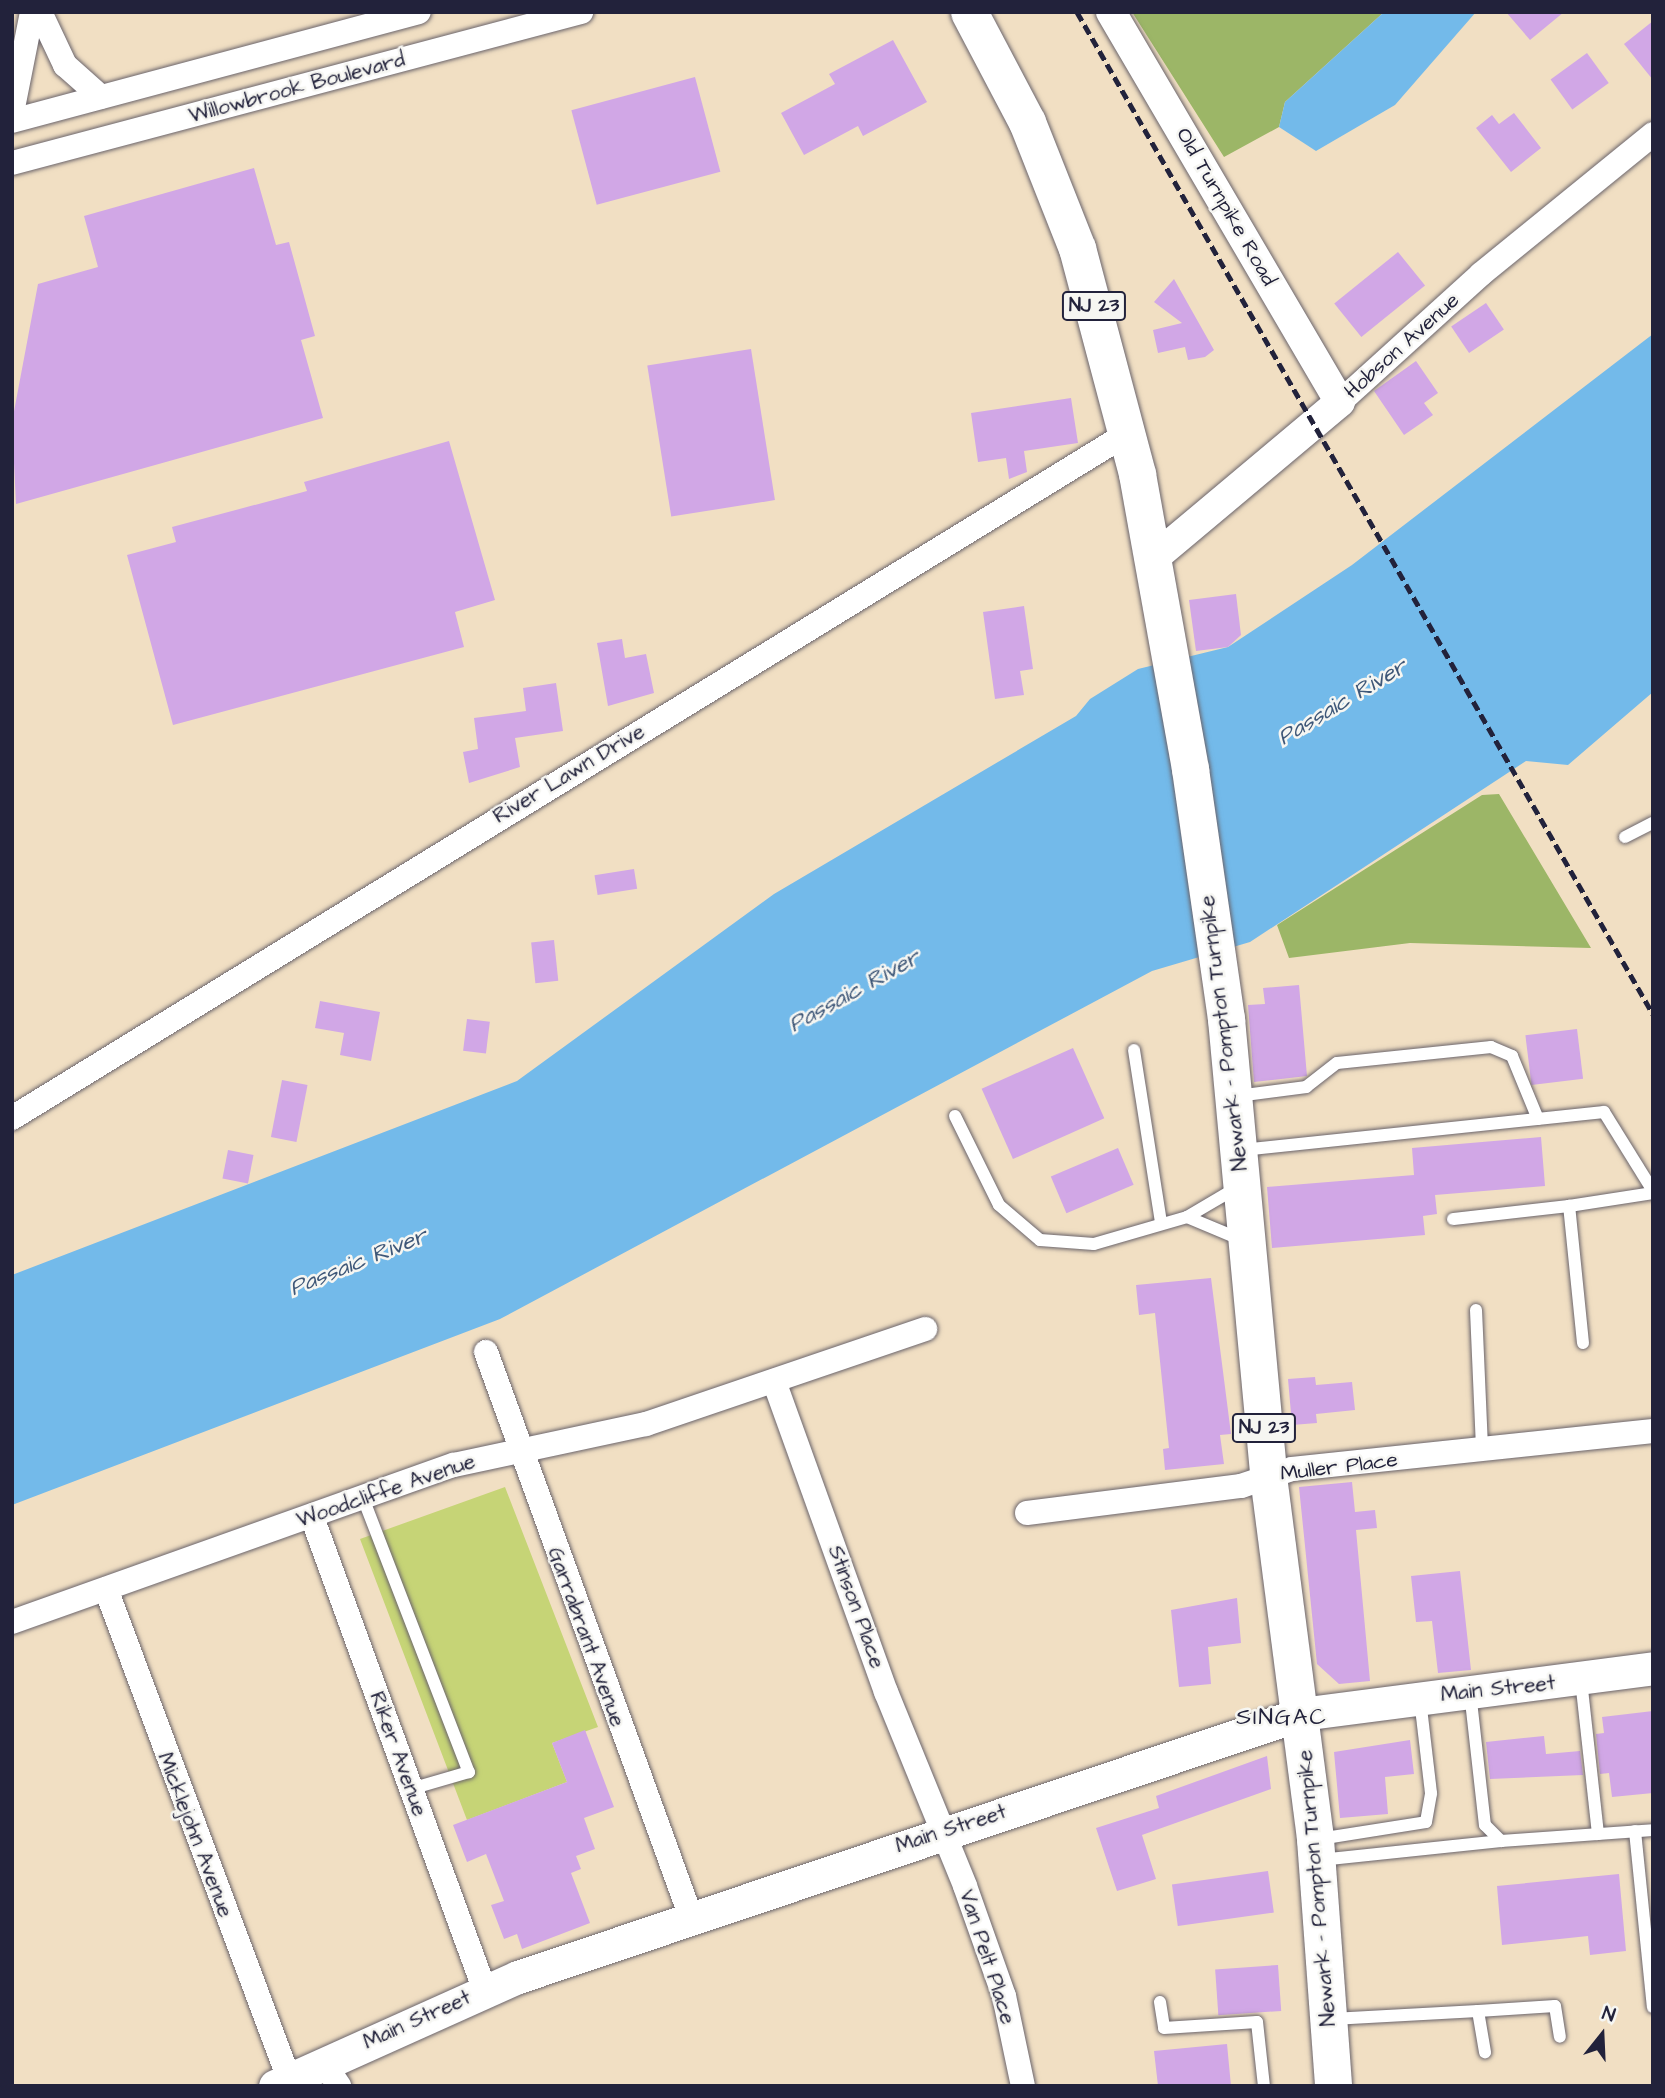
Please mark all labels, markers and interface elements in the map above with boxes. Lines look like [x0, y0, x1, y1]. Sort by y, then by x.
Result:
street label: Willowbrook Boulevard [186, 47, 408, 129]
street label: Old Turnpike Road [1171, 124, 1281, 290]
street label: Hobson Avenue [1339, 288, 1465, 404]
road number: NJ 23 [1061, 290, 1127, 322]
water label: Passaic River [1273, 653, 1411, 751]
street label: River Lawn Drive [489, 719, 649, 829]
street label: Newark - Pompton Turnpike [1195, 894, 1253, 1172]
water label: Passaic River [784, 944, 924, 1038]
water label: Passaic River [285, 1222, 431, 1302]
road number: NJ 23 [1231, 1412, 1297, 1444]
street label: Muller Place [1279, 1447, 1399, 1487]
street label: Woodcliffe Avenue [294, 1449, 478, 1533]
street label: Stinson Place [822, 1542, 890, 1672]
street label: Garrabrant Avenue [542, 1544, 630, 1730]
street label: Main Street [1440, 1670, 1556, 1708]
street label: Riker Avenue [364, 1688, 432, 1820]
district label: SINGAC [1237, 1703, 1327, 1731]
street label: Micklejohn Avenue [152, 1749, 238, 1921]
street label: Newark - Pompton Turnpike [1292, 1749, 1342, 2027]
street label: Main Street [892, 1799, 1010, 1859]
street label: Van Pelt Place [953, 1887, 1021, 2027]
street label: Main Street [359, 1985, 475, 2055]
north arrow [1567, 2000, 1637, 2070]
text: N [1599, 2000, 1618, 2029]

